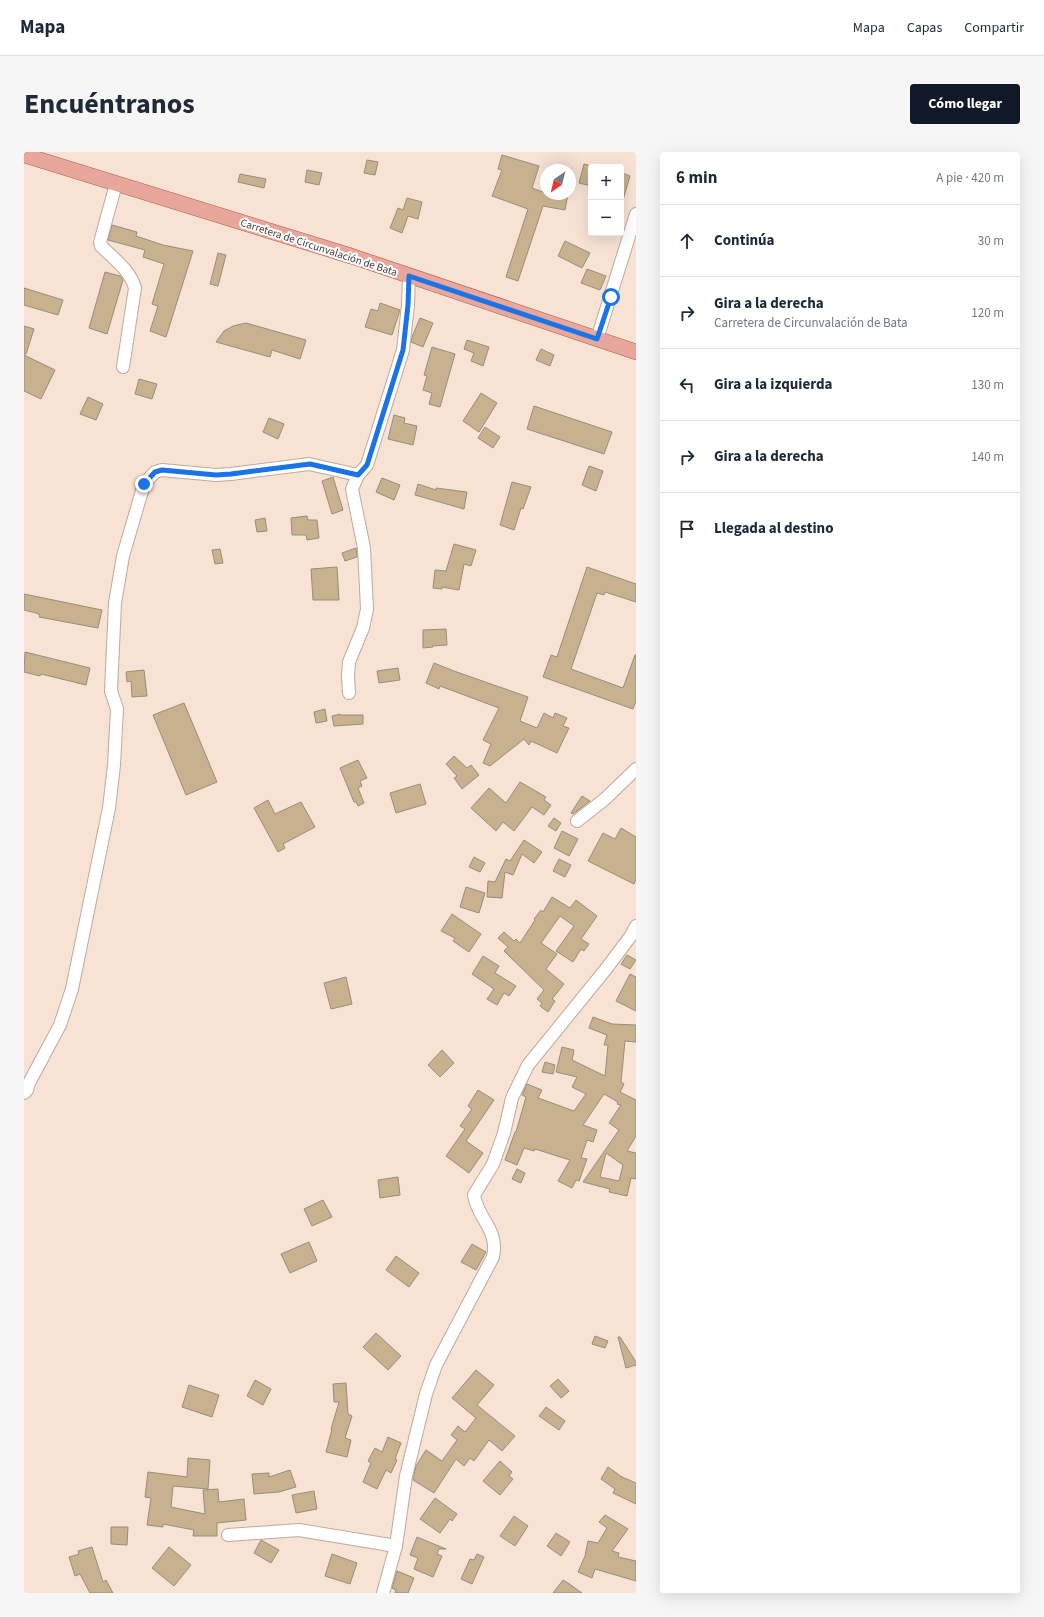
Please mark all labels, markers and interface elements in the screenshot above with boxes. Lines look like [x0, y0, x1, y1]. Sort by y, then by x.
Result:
text: Mapa [20, 14, 65, 41]
text: Mapa [853, 18, 885, 38]
text: Capas [907, 18, 942, 38]
text: Compartir [964, 18, 1024, 38]
text: Encuéntranos [24, 84, 195, 124]
button: Cómo llegar [910, 84, 1020, 124]
north arrow [540, 164, 576, 200]
map controls [588, 164, 624, 236]
button: + [588, 164, 624, 200]
text: 6 min [676, 166, 717, 190]
text: A pie · 420 m [936, 169, 1004, 187]
button: − [588, 200, 624, 236]
street label: Carretera de Circunvalación de Bata [239, 215, 399, 280]
icon: ahead [676, 230, 698, 252]
text: Continúa [714, 230, 775, 251]
text: 30 m [978, 232, 1004, 250]
route start [602, 288, 620, 306]
text: Gira a la derecha [714, 293, 824, 314]
icon: right [676, 302, 698, 324]
text: 120 m [971, 304, 1004, 322]
text: Carretera de Circunvalación de Bata [714, 314, 908, 332]
icon: left [676, 374, 698, 396]
text: Gira a la izquierda [714, 374, 833, 395]
text: 130 m [971, 376, 1004, 394]
icon: right [676, 446, 698, 468]
text: Gira a la derecha [714, 446, 824, 467]
text: 140 m [971, 448, 1004, 466]
route end [135, 475, 153, 493]
icon: arrive [676, 518, 698, 540]
text: Llegada al destino [714, 518, 834, 539]

